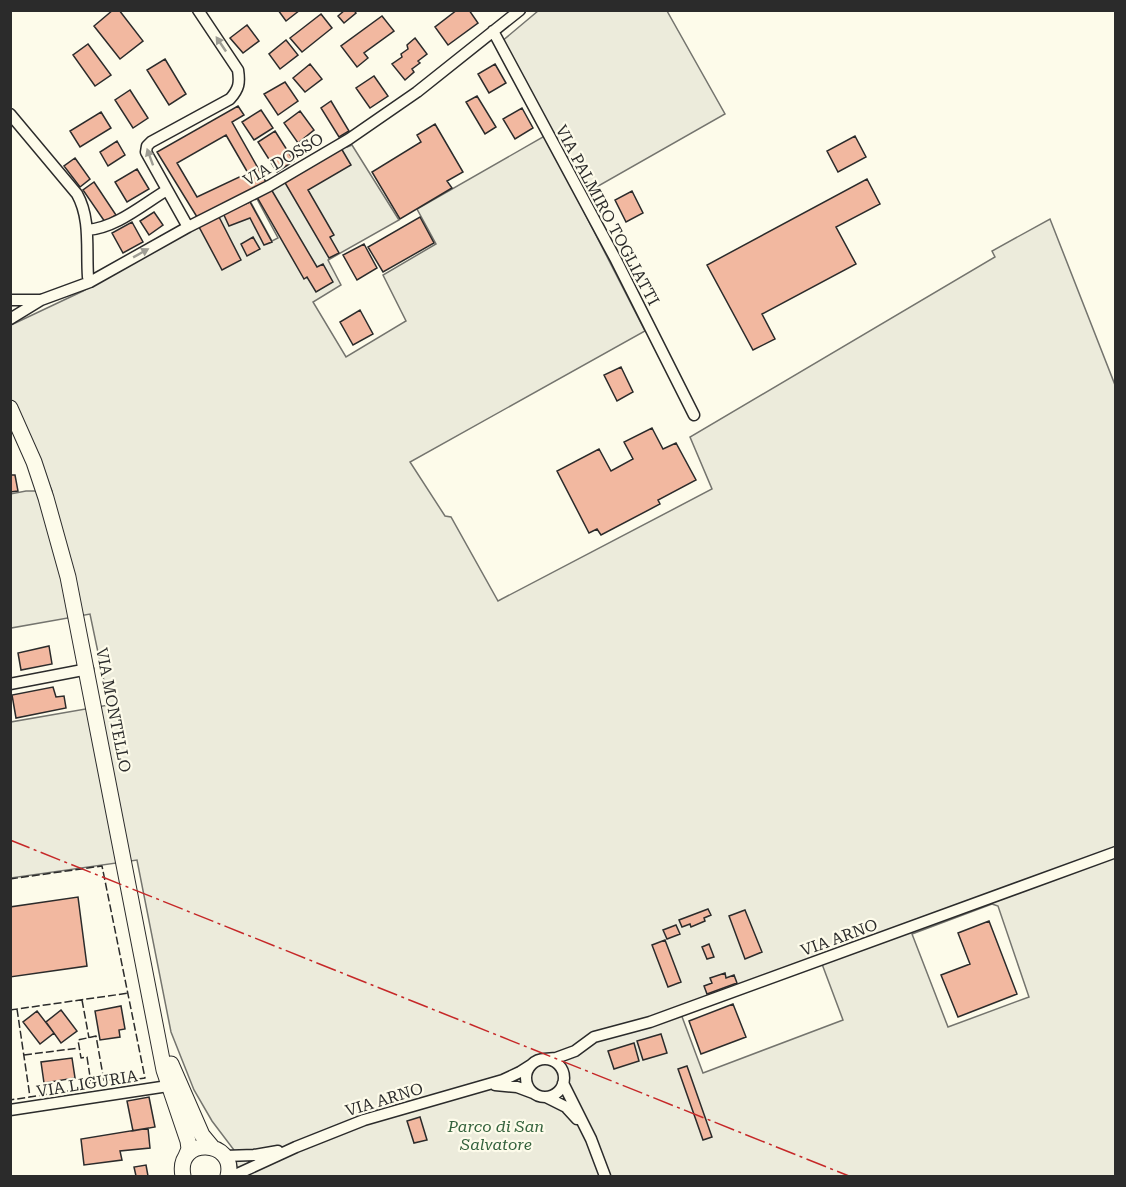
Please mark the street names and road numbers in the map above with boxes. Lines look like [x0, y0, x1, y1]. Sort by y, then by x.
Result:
street label: VIA PALMIRO TOGLIATTI [552, 122, 663, 309]
street label: VIA DOSSO [240, 129, 327, 190]
street label: VIA MONTELLO [92, 646, 135, 774]
street label: VIA ARNO [798, 915, 880, 960]
street label: VIA LIGURIA [35, 1066, 140, 1101]
street label: VIA ARNO [343, 1079, 425, 1120]

